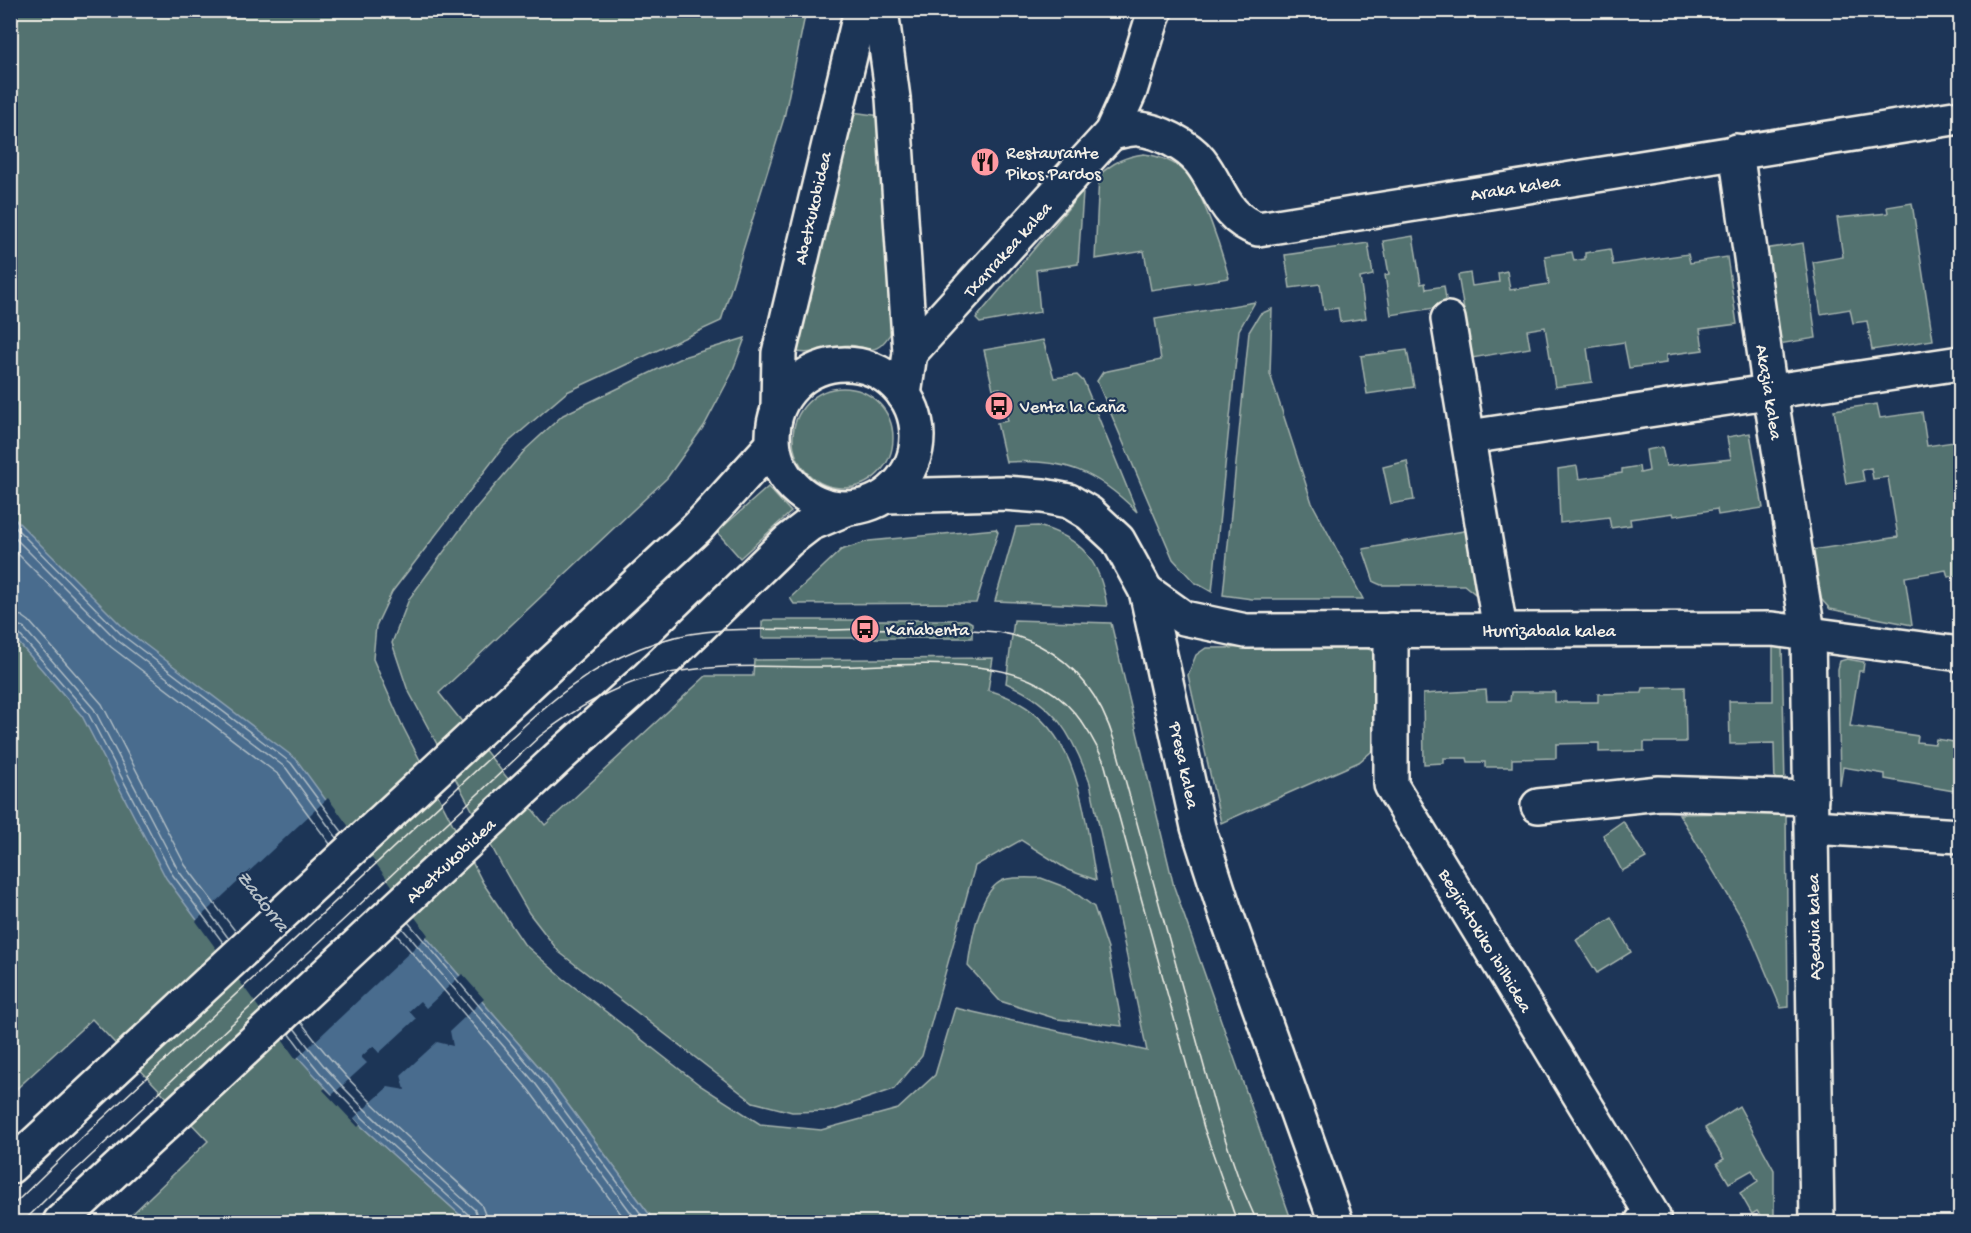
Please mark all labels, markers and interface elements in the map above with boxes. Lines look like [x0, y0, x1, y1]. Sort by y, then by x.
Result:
place label: Restaurante Pikos Pardos [1005, 144, 1102, 186]
restaurant icon: Restaurante Pikos Pardos [969, 146, 1001, 178]
street label: Abetxukobidea [791, 149, 838, 267]
street label: Araka kalea [1469, 172, 1563, 207]
street label: Txarrakea kalea [960, 198, 1058, 304]
street label: Akazia kalea [1750, 343, 1786, 442]
bus stop icon: Venta la Caña [983, 390, 1015, 422]
place label: Venta la Caña [1019, 398, 1127, 419]
bus stop icon: Kañabenta [849, 613, 881, 645]
place label: Kañabenta [886, 621, 970, 642]
street label: Iturrizabala kalea [1482, 622, 1617, 643]
street label: Presa kalea [1163, 719, 1202, 812]
street label: Abetxukobidea [402, 814, 502, 909]
street label: Begiratokiko ibilbidea [1432, 865, 1536, 1018]
water label: Zadorra [230, 867, 293, 939]
street label: Azeduia kalea [1804, 873, 1827, 980]

